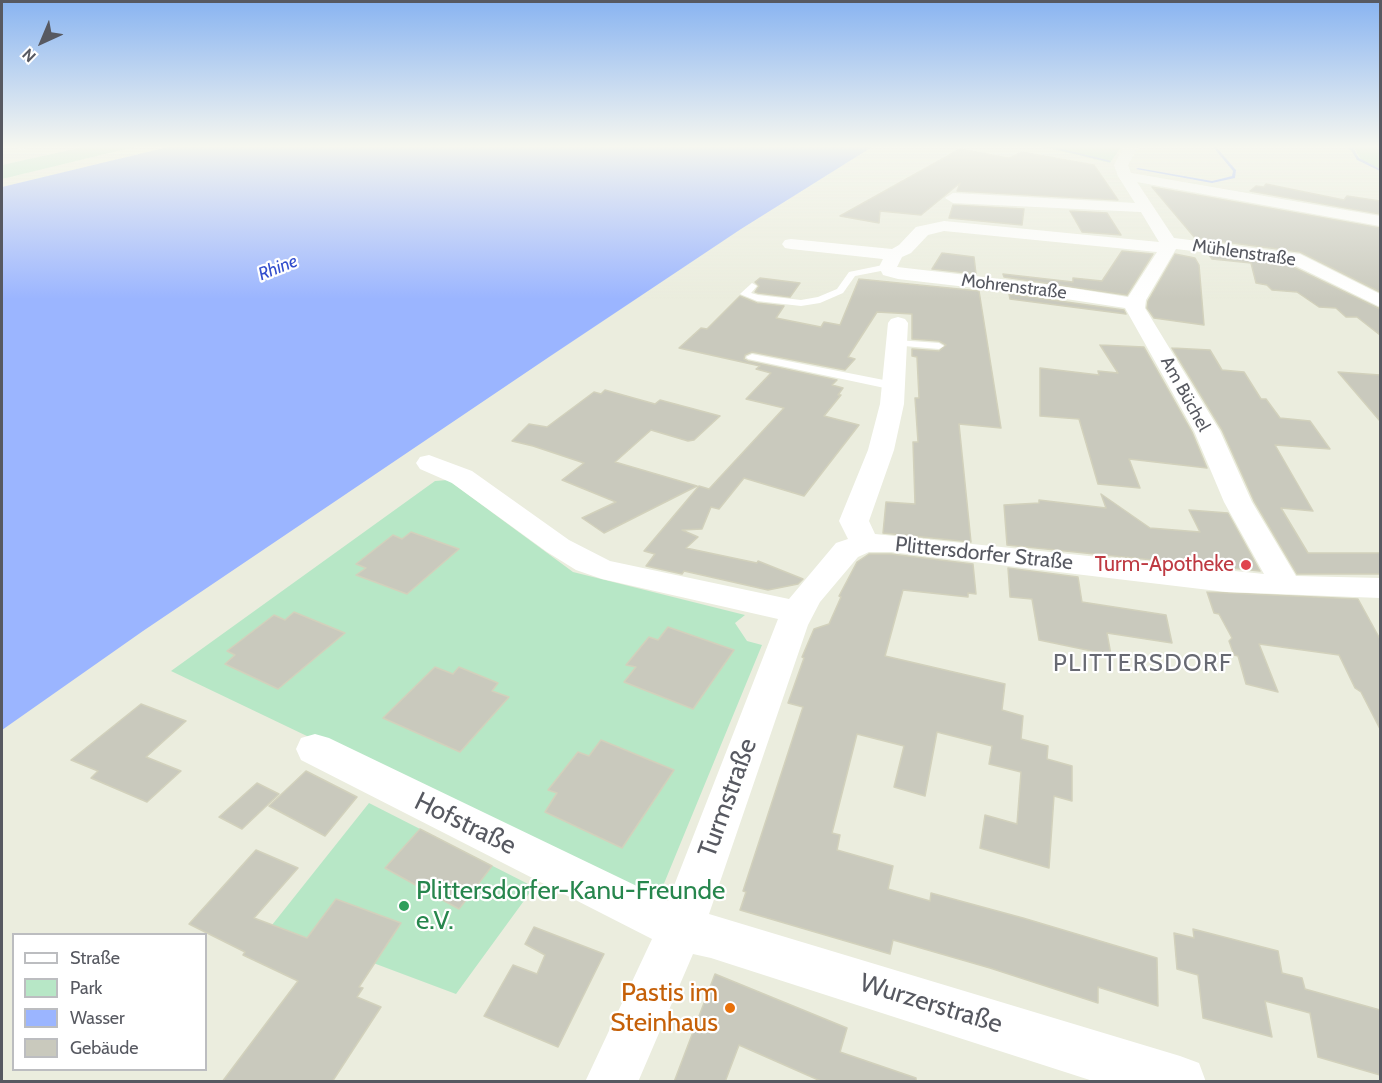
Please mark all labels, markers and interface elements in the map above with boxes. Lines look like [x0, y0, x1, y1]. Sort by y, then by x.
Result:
north arrow [12, 12, 72, 72]
text: N [18, 45, 40, 66]
street label: Mühlenstraße [1191, 235, 1297, 271]
water label: Rhine [255, 250, 301, 286]
street label: Mohrenstraße [960, 270, 1068, 304]
street label: Am Büchel [1156, 353, 1214, 435]
street label: Plittersdorfer Straße [894, 532, 1074, 576]
place label: Turm-Apotheke [1095, 552, 1234, 578]
marker: Turm-Apotheke [1239, 558, 1253, 572]
district label: PLITTERSDORF [1053, 650, 1233, 678]
street label: Turmstraße [692, 734, 764, 862]
street label: Hofstraße [409, 786, 521, 862]
place label: Plittersdorfer-Kanu-Freunde e.V. [416, 875, 725, 936]
marker: Plittersdorfer-Kanu-Freunde e.V. [397, 899, 411, 913]
legend [12, 933, 207, 1071]
text: Straße [70, 947, 120, 969]
street label: Wurzerstraße [856, 968, 1006, 1040]
text: Park [70, 977, 102, 999]
place label: Pastis im Steinhaus [610, 977, 718, 1038]
marker: Pastis im Steinhaus [723, 1001, 737, 1015]
text: Wasser [70, 1007, 125, 1029]
text: Gebäude [70, 1037, 139, 1059]

